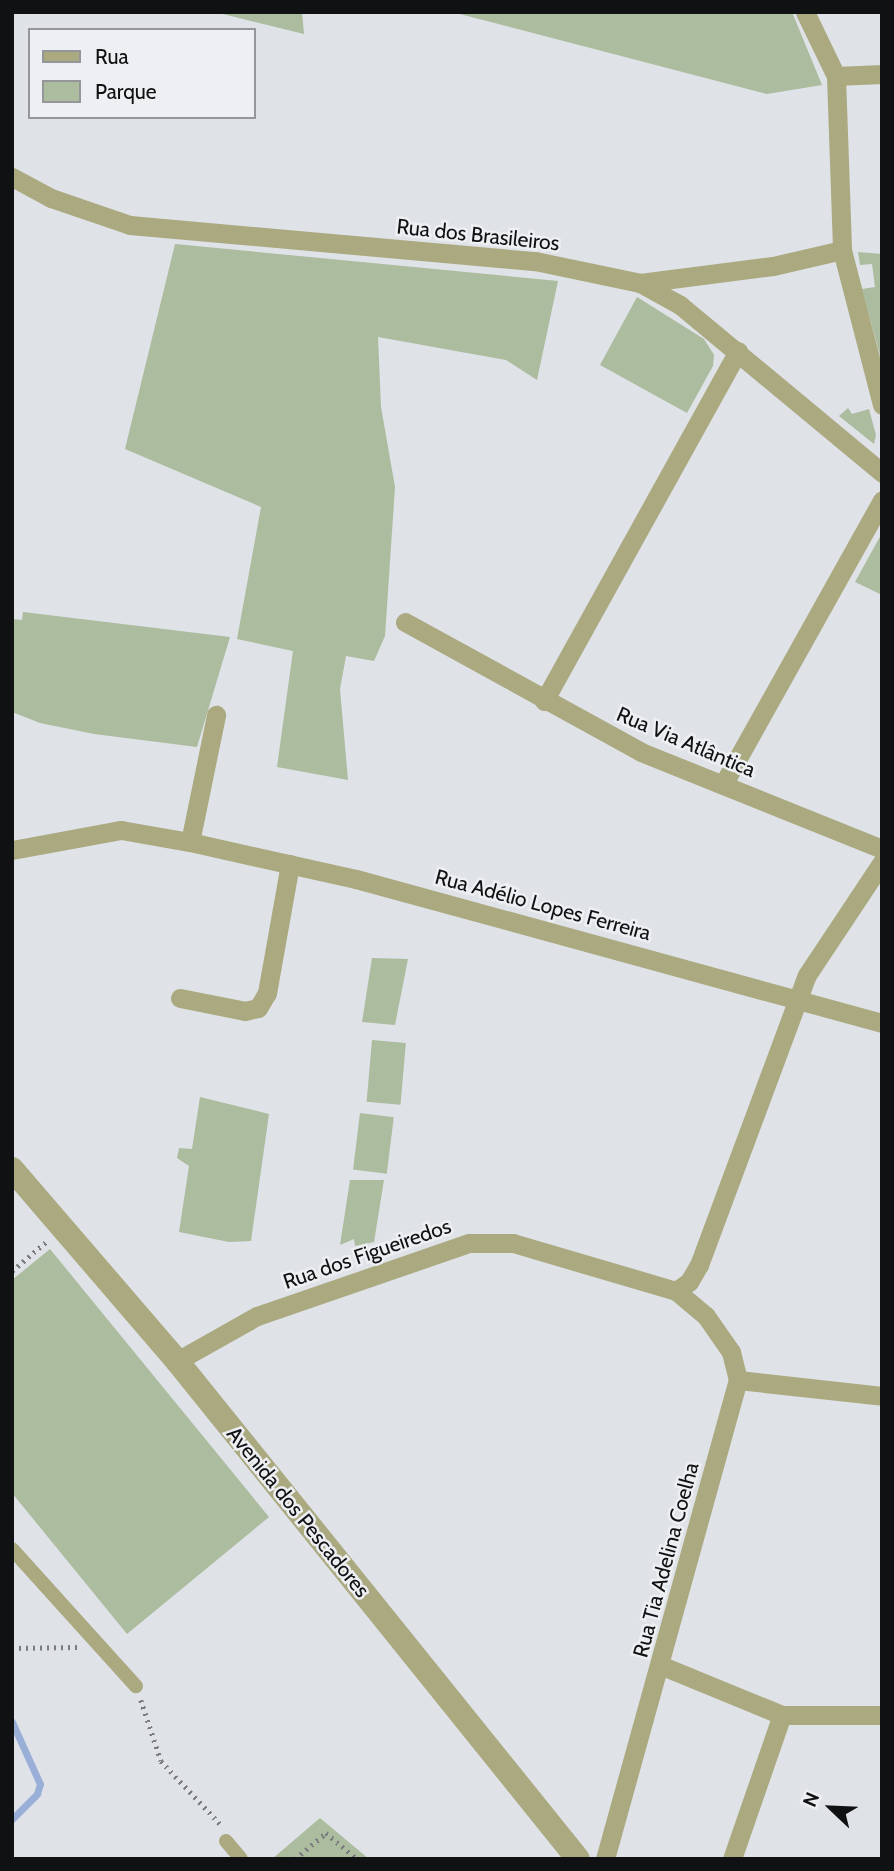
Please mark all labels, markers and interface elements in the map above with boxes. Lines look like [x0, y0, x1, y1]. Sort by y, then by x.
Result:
legend [28, 28, 256, 119]
text: Rua [95, 44, 129, 69]
text: Parque [95, 79, 157, 104]
street label: Rua dos Brasileiros [395, 214, 561, 256]
street label: Rua Via Atlântica [613, 701, 759, 783]
street label: Rua Adélio Lopes Ferreira [432, 864, 654, 946]
street label: Rua dos Figueiredos [280, 1213, 454, 1295]
street label: Avenida dos Pescadores [221, 1422, 375, 1602]
street label: Rua Tia Adelina Coelha [628, 1460, 704, 1660]
north arrow [796, 1773, 866, 1843]
text: N [798, 1789, 824, 1810]

